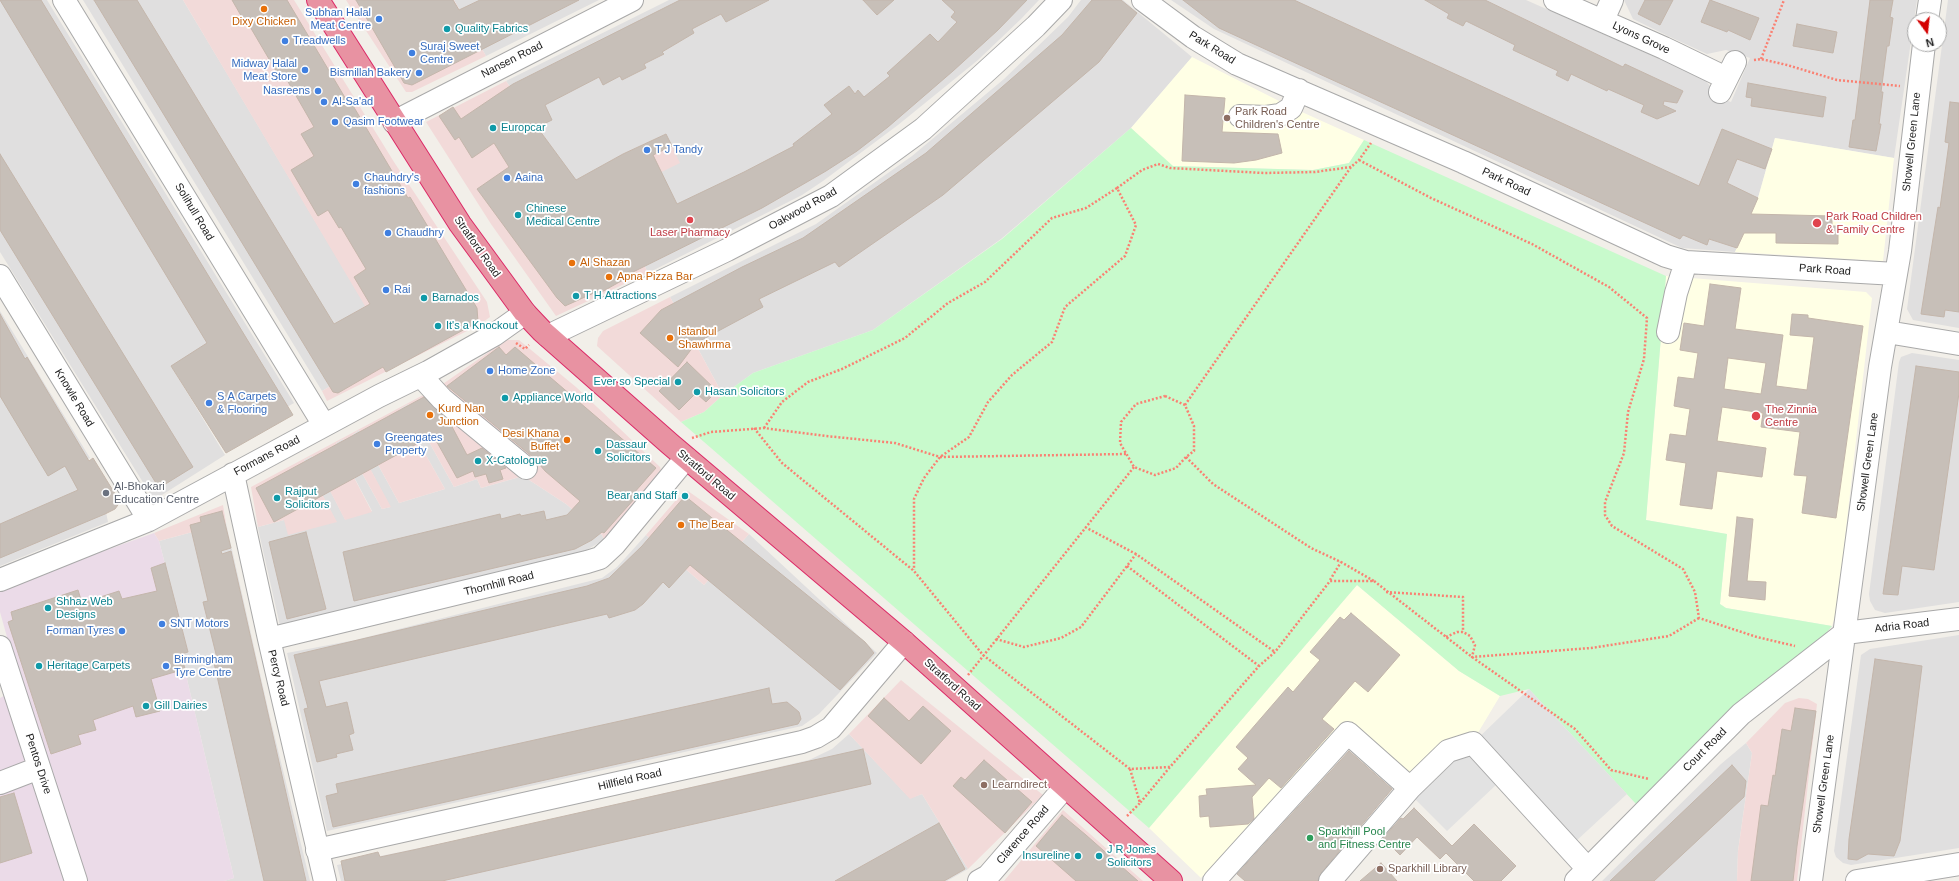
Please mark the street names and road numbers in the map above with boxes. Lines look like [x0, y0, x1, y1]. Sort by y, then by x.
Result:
street label: Lyons Grove [1610, 19, 1672, 57]
street label: Park Road [1186, 29, 1238, 67]
street label: Nansen Road [479, 39, 545, 81]
street label: Showell Green Lane [1900, 92, 1924, 192]
street label: Park Road [1480, 165, 1532, 199]
street label: Solihull Road [172, 181, 216, 243]
street label: Oakwood Road [767, 185, 839, 233]
street label: Stratford Road [451, 214, 503, 280]
street label: Park Road [1799, 262, 1851, 278]
street label: Knowle Road [51, 367, 97, 429]
street label: Showell Green Lane [1855, 412, 1881, 512]
street label: Formans Road [232, 433, 302, 479]
street label: Stratford Road [674, 447, 738, 503]
street label: Thornhill Road [463, 569, 535, 599]
street label: Adria Road [1874, 616, 1930, 636]
street label: Percy Road [265, 649, 291, 707]
street label: Stratford Road [921, 656, 983, 714]
street label: Court Road [1680, 725, 1730, 775]
street label: Pentos Drive [22, 732, 54, 796]
street label: Showell Green Lane [1811, 734, 1837, 834]
street label: Hillfield Road [597, 766, 663, 794]
street label: Clarence Road [994, 803, 1052, 867]

